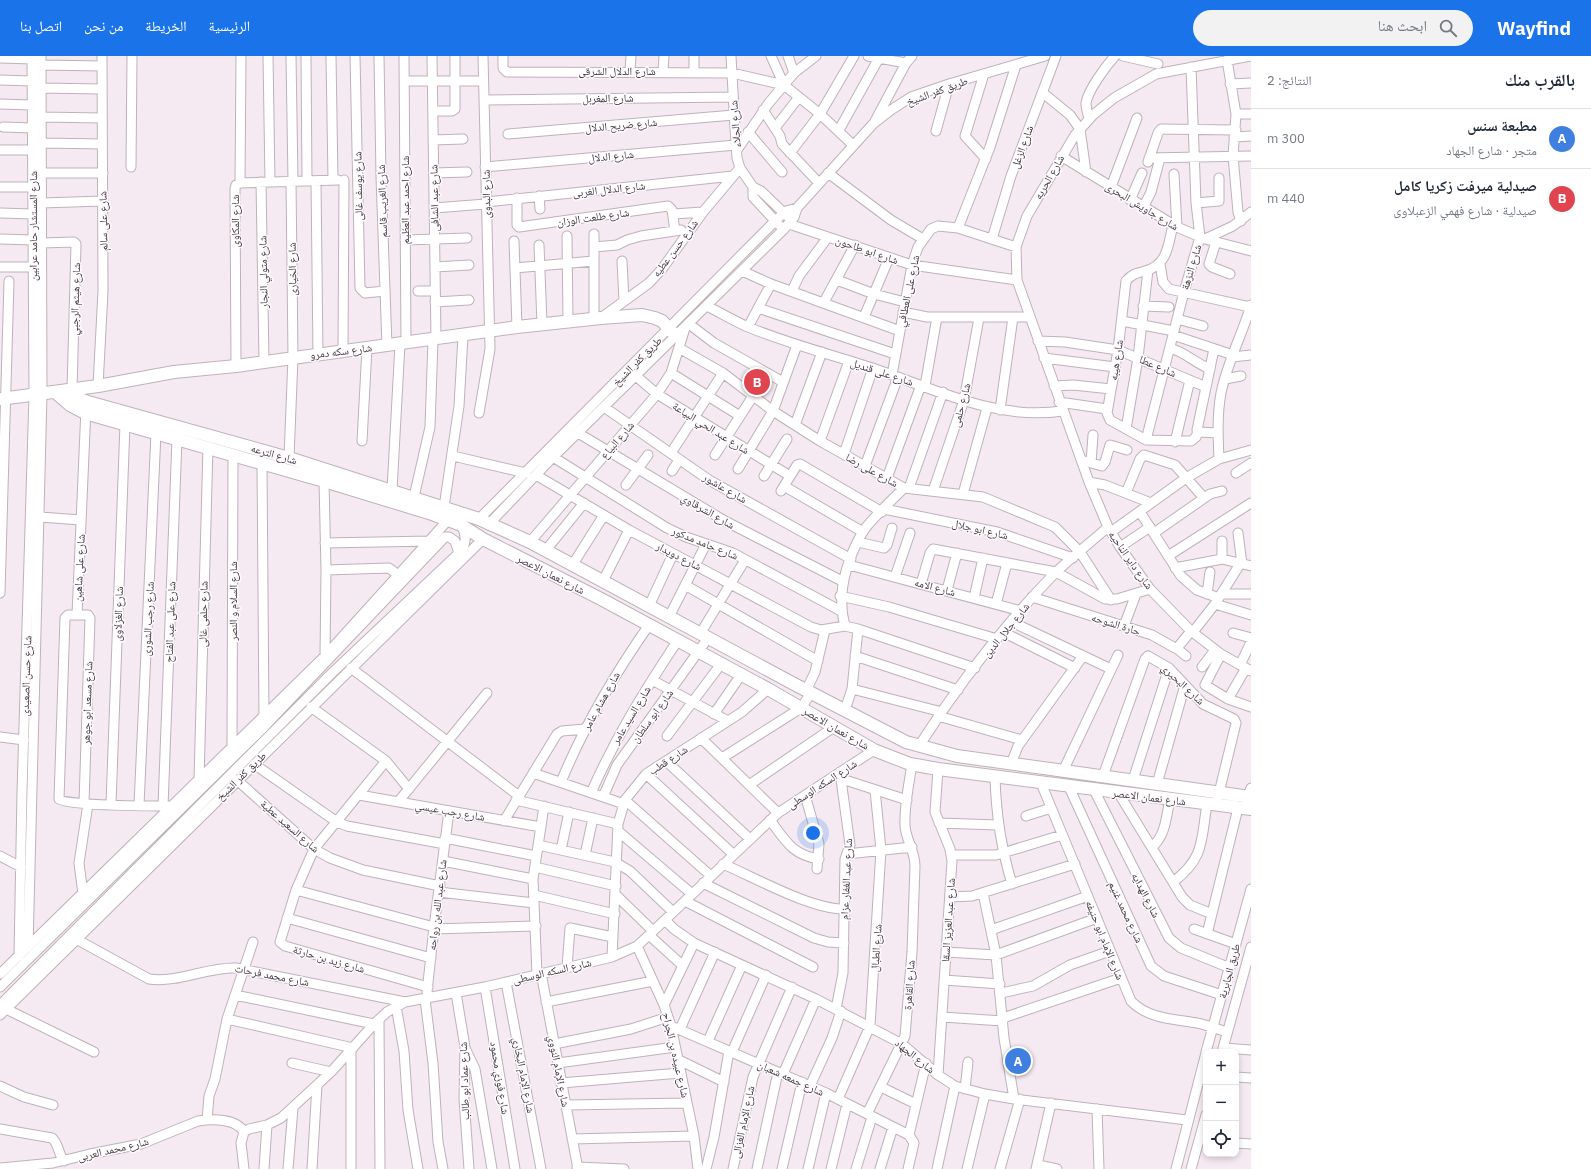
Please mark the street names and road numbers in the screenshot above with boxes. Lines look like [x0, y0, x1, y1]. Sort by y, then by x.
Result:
street label: شارع الدلال الشرقى [578, 64, 656, 78]
street label: طريق كفر الشيخ [904, 73, 970, 109]
street label: شارع المغربل [582, 91, 634, 105]
street label: شارع الجلاء [726, 100, 744, 148]
street label: شارع ضريح الدلال [584, 115, 658, 135]
street label: شارع الزغل [1008, 123, 1036, 171]
street label: شارع الدلال [588, 147, 634, 165]
street label: شارع يوسف غالى [350, 151, 366, 221]
street label: شارع الحريه [1031, 152, 1067, 202]
street label: شارع احمد عبد العظيم [398, 156, 413, 244]
street label: شارع الغريب قاسم [374, 164, 391, 238]
street label: شارع عبد الشافى [426, 164, 442, 232]
street label: شارع البدوى [479, 169, 493, 219]
street label: شارع المستشار حامد عرابين [26, 171, 40, 281]
street label: شارع الدلال الغربى [572, 178, 646, 200]
street label: شارع جاويش البحرى [1103, 179, 1181, 233]
street label: شارع على سالم [95, 191, 112, 251]
street label: شارع المكاوى [228, 195, 242, 247]
street label: شارع طلعت الوزان [556, 205, 630, 229]
street label: شارع حسن عطيه [649, 217, 701, 279]
street label: شارع ابو طاحون [834, 233, 900, 267]
street label: شارع متولي النجار [255, 236, 272, 309]
street label: شارع الخيارى [285, 242, 299, 296]
street label: شارع النزهة [1177, 243, 1205, 291]
street label: شارع على العطافي [894, 254, 924, 329]
street label: شارع هيثم الرجبي [67, 262, 85, 336]
street label: طريق كفر الشيخ [609, 333, 665, 389]
street label: شارع هيبه [1106, 339, 1126, 381]
street label: شارع سكه دمرو [309, 340, 373, 362]
street label: شارع عطا [1137, 352, 1179, 380]
street label: شارع على قنديل [849, 355, 915, 389]
street label: شارع حلمى [948, 381, 974, 429]
street label: شارع عبد الحي البياعة [669, 399, 752, 459]
street label: شارع البياع [597, 418, 637, 462]
street label: شارع الترعه [249, 441, 299, 467]
street label: شارع على رضا [843, 450, 901, 490]
street label: شارع عاشور [700, 469, 749, 506]
street label: شارع الشرقاوي [678, 490, 737, 534]
street label: شارع ابو جلال [951, 516, 1009, 542]
street label: شارع حامد مدكور [669, 523, 740, 563]
street label: شارع داير الناحيه [1106, 528, 1156, 592]
street label: شارع على شاهين [70, 534, 88, 602]
street label: شارع دويدار [653, 538, 704, 573]
street label: شارع نعمان الاعصر [514, 550, 587, 597]
street label: شارع السلام و النصر [226, 561, 240, 642]
street label: شارع الامه [913, 575, 957, 599]
street label: شارع رجب الشورى [139, 581, 157, 657]
street label: شارع على عبد الفتاح [162, 581, 178, 663]
street label: شارع حلمى غالى [195, 581, 211, 647]
street label: شارع الغزلاوى [110, 586, 126, 642]
street label: شارع جلال الدين [980, 600, 1032, 660]
street label: حارة الشوحه [1090, 610, 1142, 638]
street label: شارع حسن الصعيدى [18, 635, 34, 717]
street label: شارع البحيري [1157, 660, 1208, 709]
street label: شارع مسعد ابو جوهر [79, 661, 95, 746]
street label: شارع هشام عامر [579, 669, 623, 734]
street label: شارع السيد عامر [608, 683, 654, 747]
street label: شارع ابو سلطان [628, 686, 676, 746]
street label: شارع نعمان الاعصر [799, 703, 872, 753]
street label: شارع قطب [646, 742, 690, 778]
street label: طريق كفر الشيخ [213, 749, 269, 803]
street label: شارع السكه الوسطى [785, 756, 859, 812]
street label: شارع نعمان الاعصر [1110, 785, 1187, 808]
street label: شارع السعيد عطية [258, 797, 322, 855]
street label: شارع رجب عيسي [414, 798, 486, 826]
street label: شارع عبد الغفار عزام [837, 838, 855, 920]
street label: شارع عبد الله بن رواحه [424, 859, 450, 951]
street label: شارع الهدايه [1129, 870, 1163, 920]
street label: شارع عبد العزيز السقا [938, 878, 958, 962]
street label: شارع محمد غنيم [1105, 879, 1146, 946]
street label: شارع الإمام ابو حنيفه [1083, 898, 1127, 982]
street label: شارع الطبال [867, 924, 885, 972]
street label: شارع زيد بن حارثة [291, 942, 367, 976]
street label: طريق الجابرية [1215, 942, 1243, 1000]
street label: شارع السكه الوسطى [511, 955, 593, 987]
street label: شارع القاهرة [900, 960, 918, 1010]
street label: شارع محمد فرحات [234, 961, 310, 989]
street label: شارع عبيده بن الجراح [659, 1011, 693, 1099]
street label: شارع الإمام النووي [543, 1034, 573, 1108]
street label: شارع الإمام البخاري [508, 1036, 538, 1114]
street label: شارع الجهاد [892, 1036, 938, 1076]
street label: شارع فوزي محمود [486, 1041, 513, 1116]
street label: شارع عماد ابو طالب [456, 1042, 472, 1120]
street label: شارع جمعه شعبان [756, 1057, 826, 1099]
street label: شارع الإمام الغزالى [728, 1084, 758, 1160]
street label: شارع محمد العربى [76, 1134, 150, 1164]

